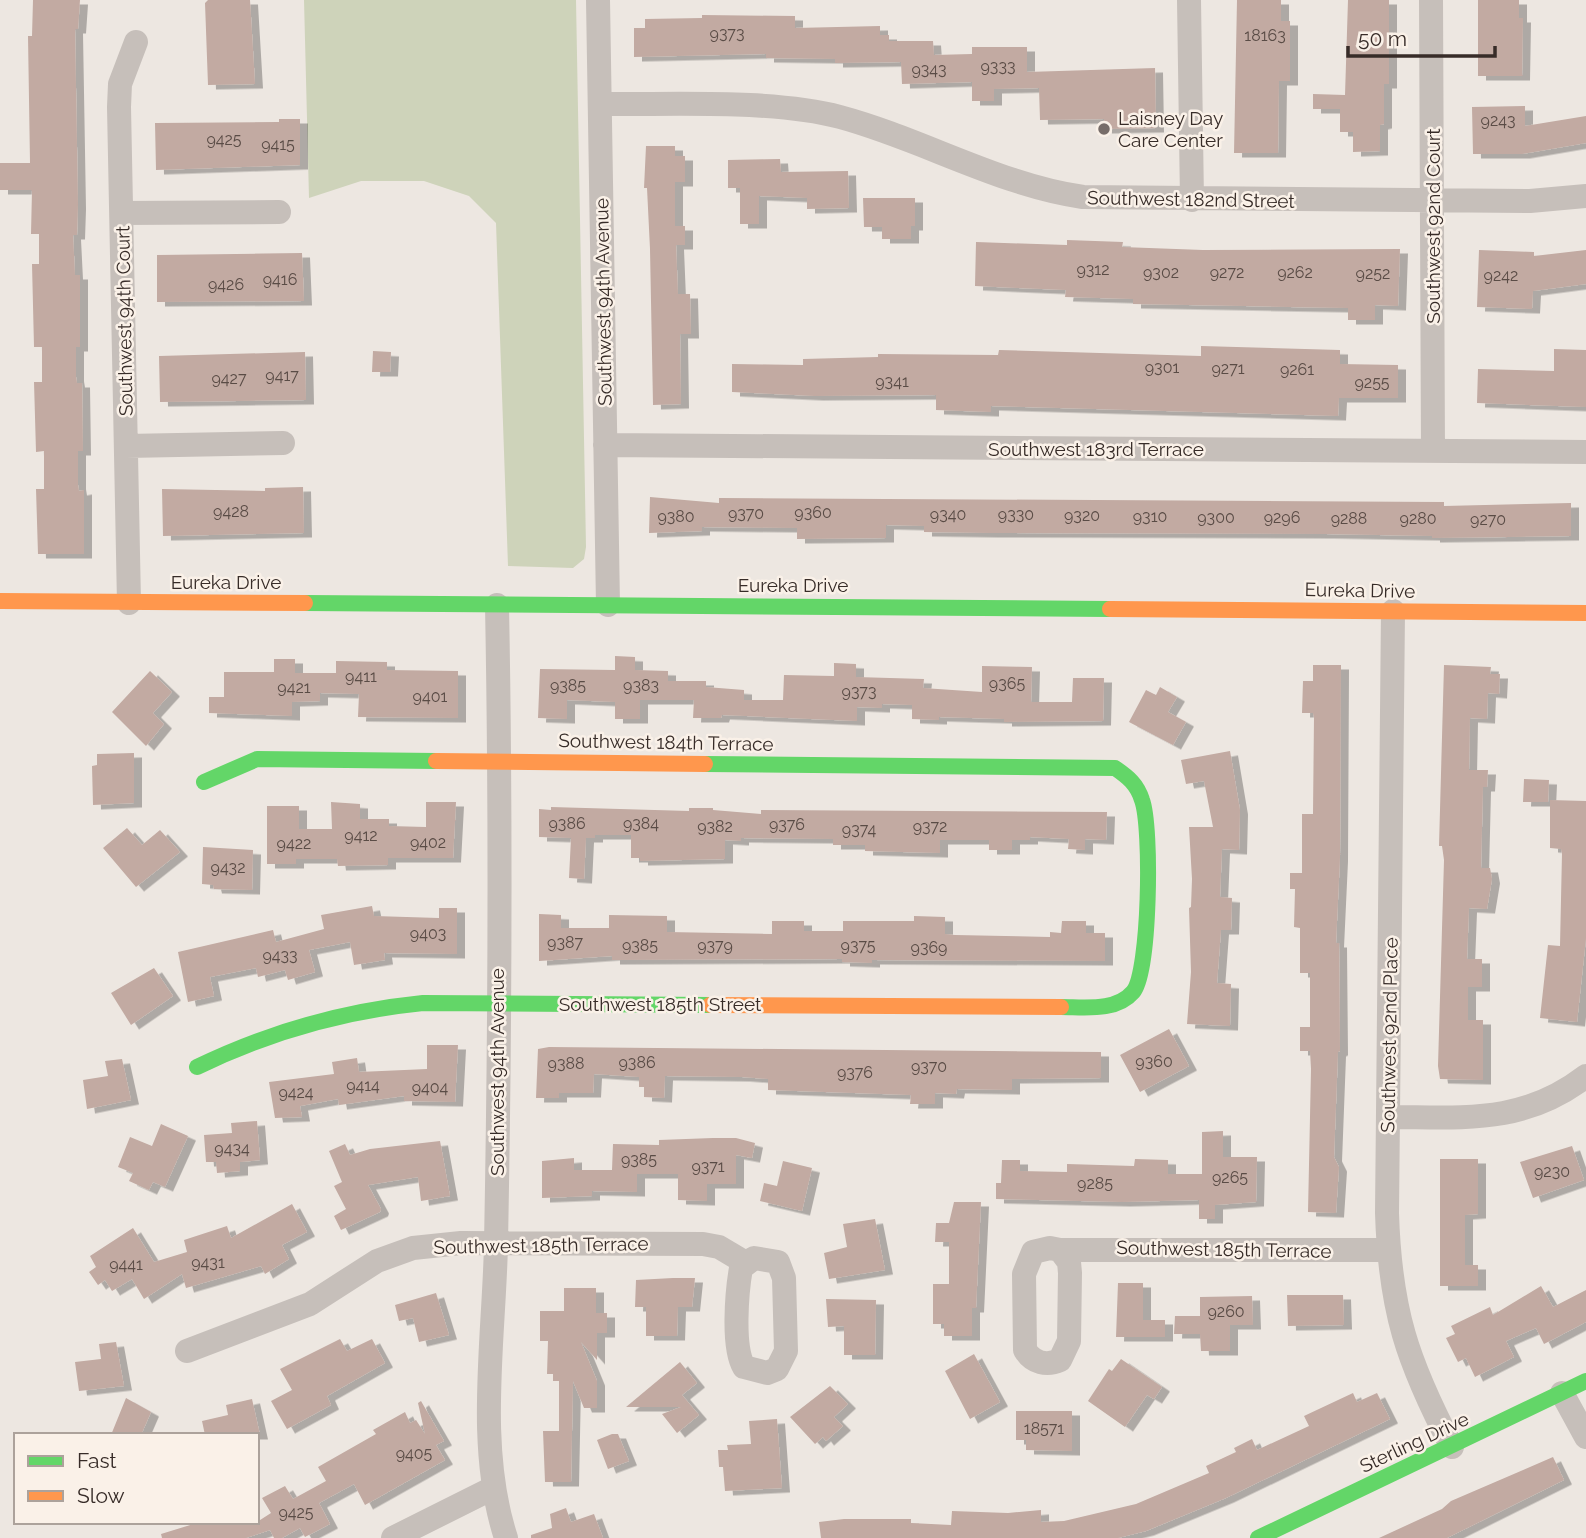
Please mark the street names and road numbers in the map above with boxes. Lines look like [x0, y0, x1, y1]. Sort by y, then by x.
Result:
street label: Southwest 92nd Court [1422, 128, 1444, 324]
street label: Southwest 182nd Street [1087, 186, 1296, 212]
street label: Southwest 94th Avenue [590, 198, 616, 406]
street label: Southwest 94th Court [111, 225, 137, 416]
street label: Southwest 183rd Terrace [988, 438, 1204, 460]
street label: Eureka Drive [171, 571, 281, 593]
street label: Eureka Drive [738, 574, 848, 596]
street label: Eureka Drive [1304, 578, 1416, 602]
street label: Southwest 184th Terrace [558, 729, 774, 755]
street label: Southwest 92nd Place [1376, 937, 1402, 1133]
street label: Southwest 94th Avenue [486, 968, 508, 1176]
street label: Southwest 185th Street [559, 993, 762, 1015]
street label: Southwest 185th Terrace [433, 1232, 649, 1258]
street label: Southwest 185th Terrace [1116, 1236, 1332, 1262]
street label: Sterling Drive [1356, 1407, 1472, 1477]

